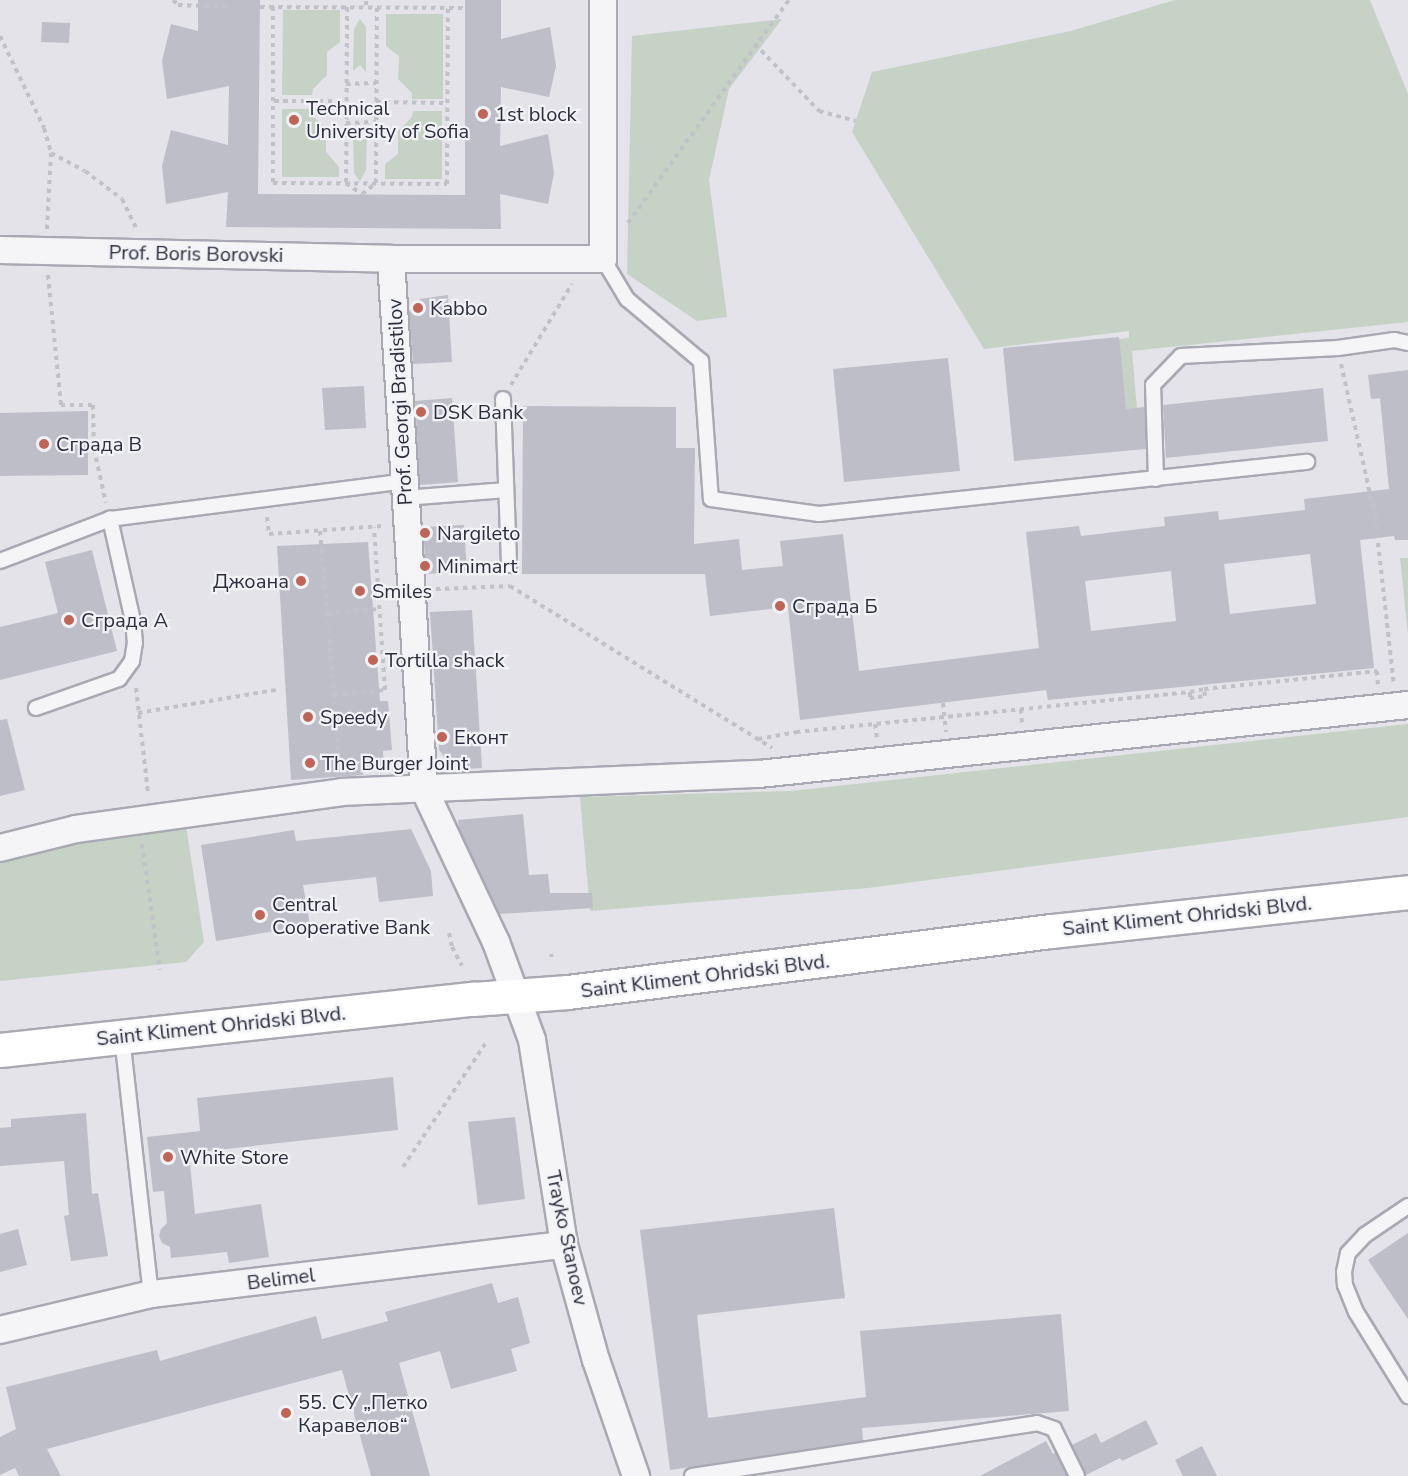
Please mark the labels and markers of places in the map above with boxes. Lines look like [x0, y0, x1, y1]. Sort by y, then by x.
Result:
place label: Technical University of Sofia [306, 96, 469, 143]
place label: 1st block [495, 102, 577, 126]
marker: 1st block [476, 107, 490, 121]
marker: Technical University of Sofia [287, 113, 301, 127]
place label: Kabbo [430, 296, 488, 320]
marker: Kabbo [411, 301, 425, 315]
place label: DSK Bank [433, 400, 523, 424]
marker: DSK Bank [414, 405, 428, 419]
place label: Сграда В [56, 432, 142, 456]
marker: Сграда В [37, 437, 51, 451]
place label: Nargileto [437, 521, 520, 545]
marker: Nargileto [418, 526, 432, 540]
place label: Minimart [437, 554, 517, 578]
marker: Minimart [418, 559, 432, 573]
place label: Джоана [213, 569, 289, 593]
marker: Джоана [294, 574, 308, 588]
place label: Smiles [372, 579, 432, 603]
marker: Smiles [353, 584, 367, 598]
place label: Сграда Б [792, 594, 878, 618]
marker: Сграда Б [773, 599, 787, 613]
place label: Сграда А [81, 608, 168, 632]
marker: Сграда А [62, 613, 76, 627]
place label: Tortilla shack [385, 648, 504, 672]
marker: Tortilla shack [366, 653, 380, 667]
place label: Speedy [320, 705, 387, 729]
marker: Speedy [301, 710, 315, 724]
place label: Еконт [454, 725, 508, 749]
marker: Еконт [435, 730, 449, 744]
place label: The Burger Joint [322, 751, 468, 775]
marker: The Burger Joint [303, 756, 317, 770]
place label: Central Cooperative Bank [272, 892, 430, 939]
marker: Central Cooperative Bank [253, 908, 267, 922]
place label: White Store [180, 1145, 289, 1169]
marker: White Store [161, 1150, 175, 1164]
place label: 55. СУ „Петко Каравелов“ [298, 1390, 428, 1437]
marker: 55. СУ „Петко Каравелов“ [279, 1406, 293, 1420]

